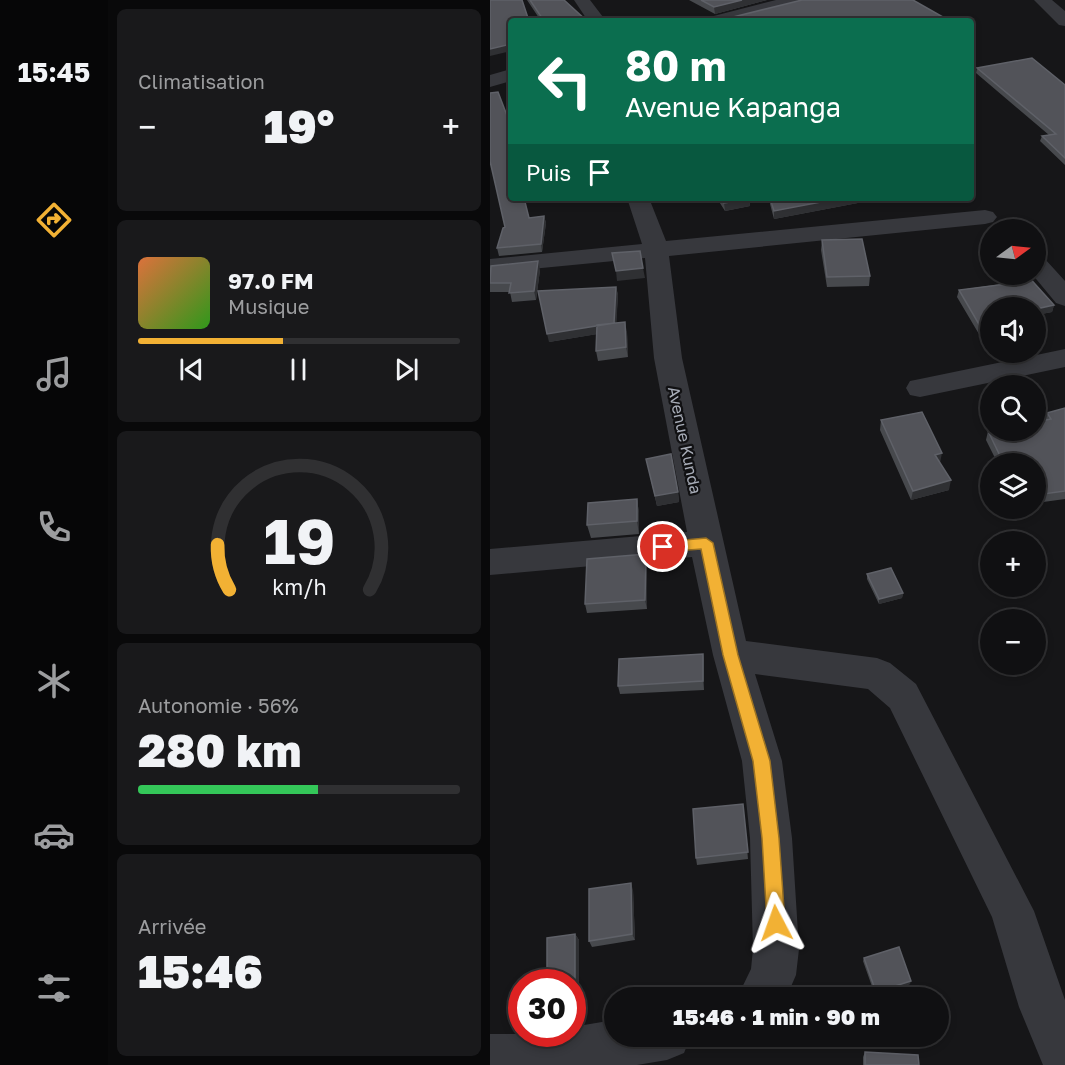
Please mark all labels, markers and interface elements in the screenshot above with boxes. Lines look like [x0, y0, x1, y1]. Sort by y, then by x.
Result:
text: 80 m [625, 40, 726, 90]
icon: left [526, 42, 604, 120]
text: 15:45 [18, 56, 90, 88]
text: Climatisation [138, 69, 265, 93]
text: Avenue Kapanga [625, 91, 841, 123]
text: 19° [264, 99, 334, 153]
text: − [138, 107, 156, 146]
text: + [442, 107, 460, 146]
icon: arrive [583, 156, 616, 189]
text: Puis [526, 159, 571, 186]
icon: directions [33, 199, 75, 241]
north arrow [980, 219, 1046, 285]
map controls [980, 219, 1046, 675]
text: 97.0 FM [228, 267, 313, 294]
text: Musique [228, 294, 309, 318]
button: sound [980, 297, 1046, 363]
icon: music [33, 353, 75, 395]
icon: previous [175, 353, 208, 386]
icon: pause [282, 353, 315, 386]
icon: next [390, 353, 423, 386]
button: search [980, 375, 1046, 441]
street label: Avenue Kunda [664, 384, 706, 496]
button: layers [980, 453, 1046, 519]
text: 19 [263, 503, 335, 578]
icon: phone [33, 506, 75, 548]
pin [637, 521, 688, 572]
icon: arrive [646, 530, 679, 563]
button: + [980, 531, 1046, 597]
text: km/h [272, 574, 326, 600]
button: − [980, 609, 1046, 675]
icon: climate [33, 660, 75, 702]
text: Autonomie · 56% [138, 693, 299, 717]
text: 280 km [138, 723, 302, 777]
icon: car [33, 814, 75, 856]
position arrow [744, 891, 808, 955]
text: Arrivée [138, 914, 206, 938]
text: 15:46 [138, 944, 263, 998]
icon: filters [33, 967, 75, 1009]
speed limit sign: 30 [508, 969, 586, 1047]
text: 15:46 · 1 min · 90 m [673, 1003, 880, 1030]

